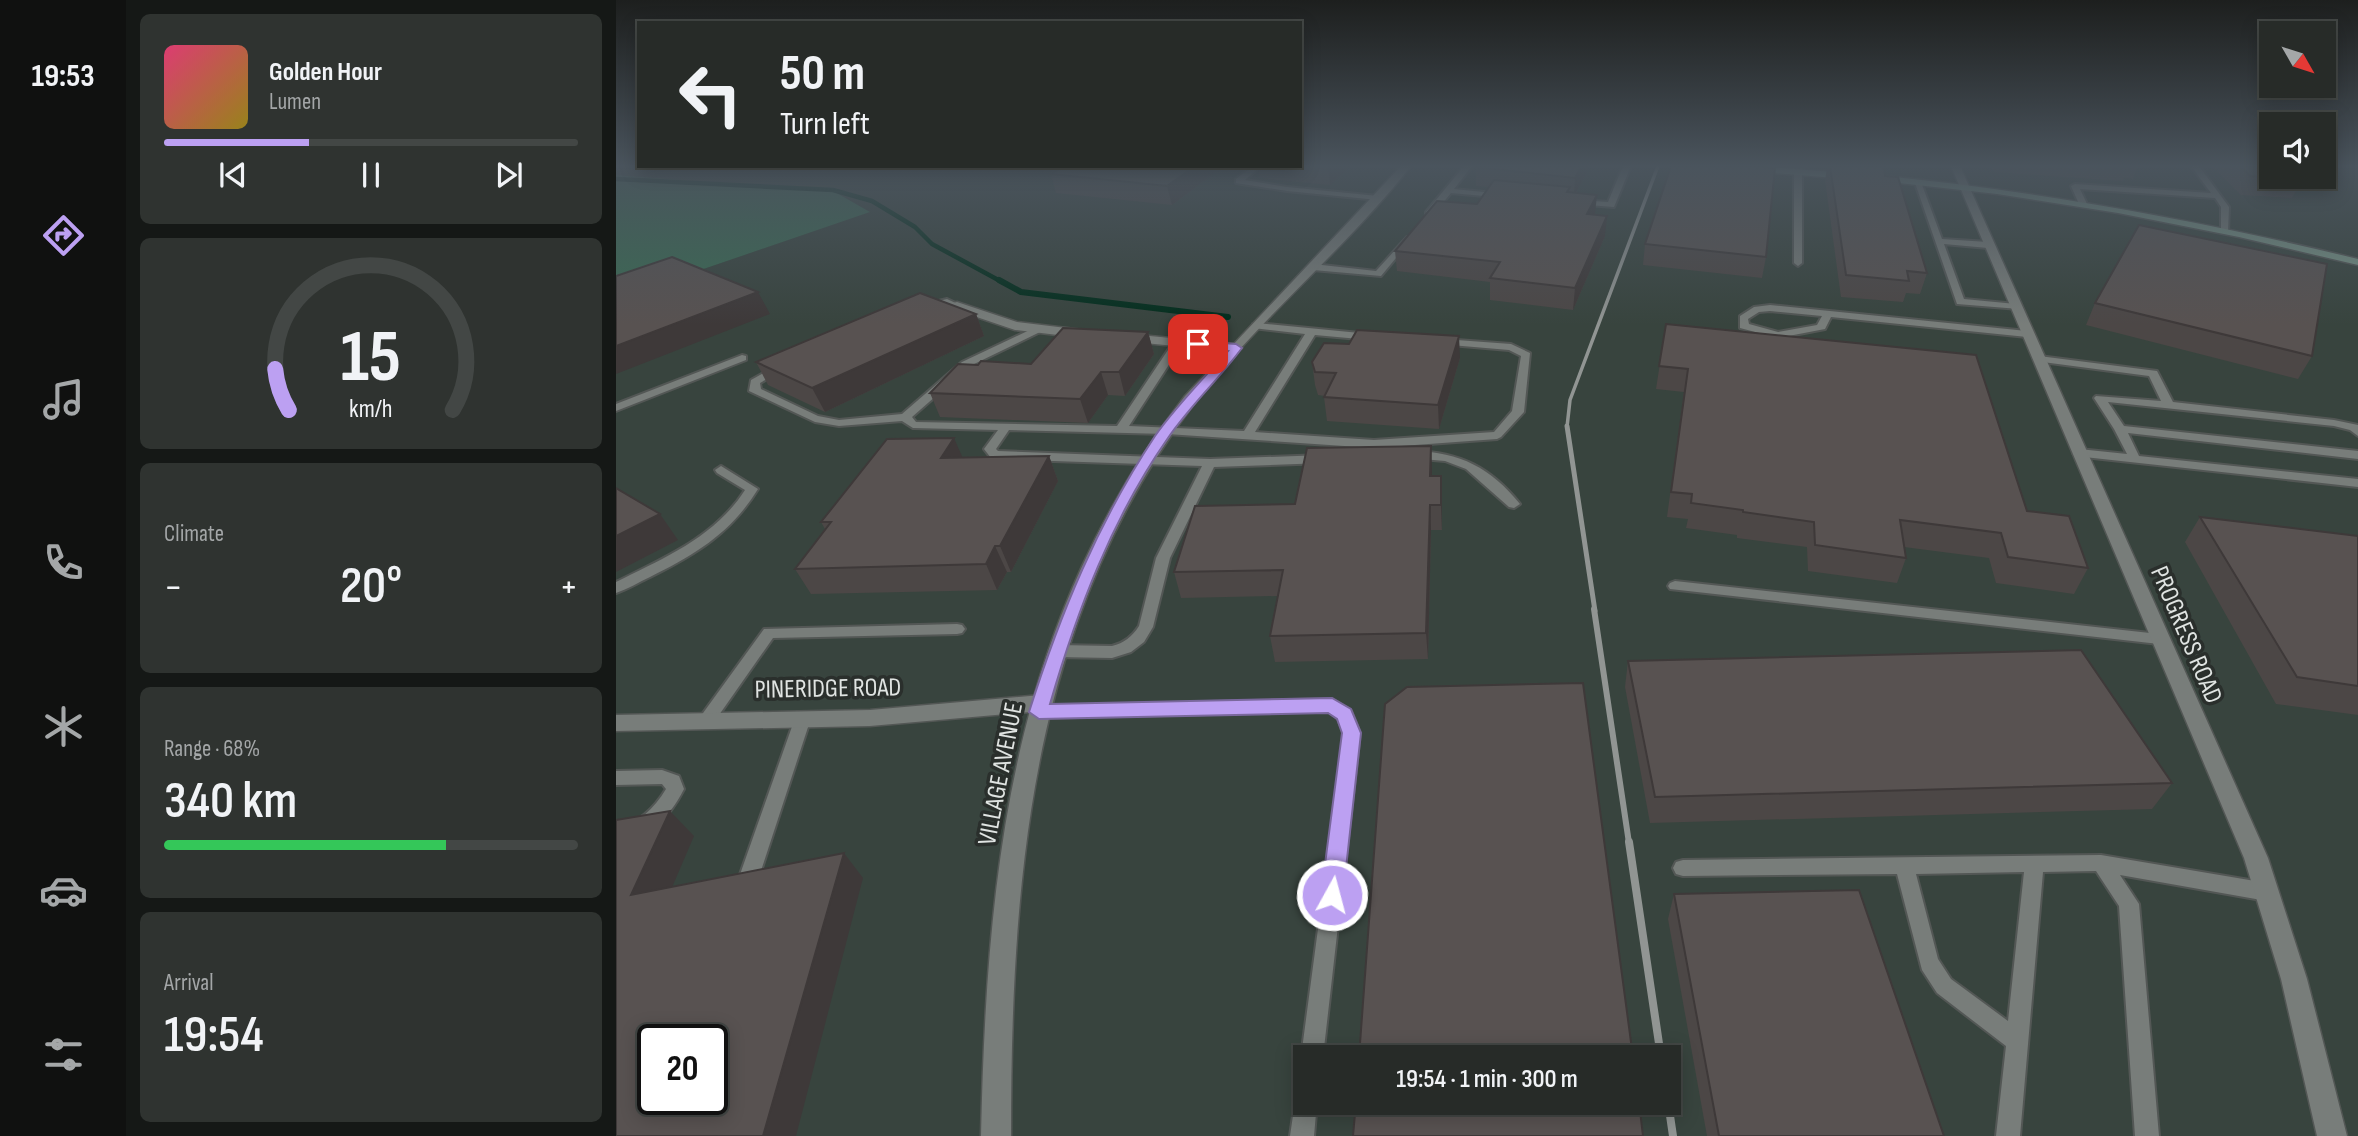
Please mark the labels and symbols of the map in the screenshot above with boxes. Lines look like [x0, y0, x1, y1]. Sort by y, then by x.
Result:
north arrow [2259, 21, 2336, 98]
pin [1168, 314, 1228, 374]
street label: PROGRESS ROAD [2143, 562, 2229, 708]
street label: PINERIDGE ROAD [754, 672, 902, 706]
street label: VILLAGE AVENUE [972, 700, 1030, 848]
position arrow [1295, 858, 1369, 932]
speed limit sign: 20 [637, 1024, 728, 1115]

